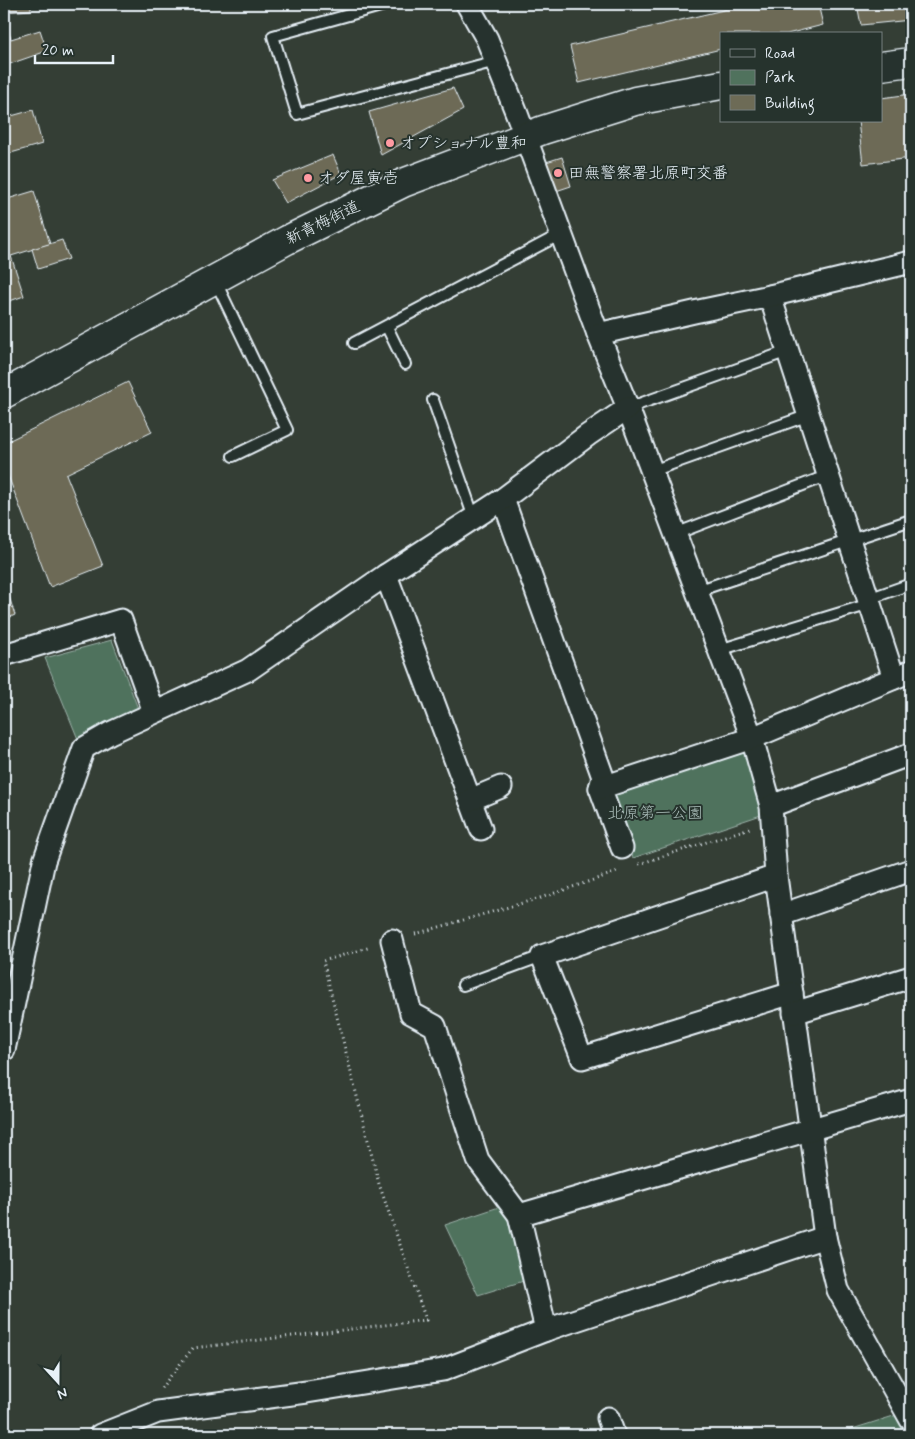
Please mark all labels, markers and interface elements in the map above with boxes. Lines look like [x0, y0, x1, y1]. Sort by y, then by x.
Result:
scale bar [35, 32, 112, 64]
legend [720, 32, 882, 122]
text: 20 m [42, 41, 74, 61]
text: Road [765, 44, 795, 64]
text: Park [765, 68, 795, 88]
text: Building [765, 94, 815, 115]
place label: オプショナル豊和 [400, 133, 526, 154]
marker: オプショナル豊和 [384, 137, 396, 149]
place label: 田無警察署北原町交番 [568, 163, 728, 184]
marker: 田無警察署北原町交番 [552, 167, 564, 179]
place label: オダ屋寅壱 [318, 168, 398, 189]
marker: オダ屋寅壱 [302, 172, 314, 184]
street label: 新青梅街道 [282, 196, 364, 250]
park label: 北原第一公園 [607, 803, 703, 824]
north arrow [32, 1356, 82, 1406]
text: N [55, 1383, 70, 1403]

